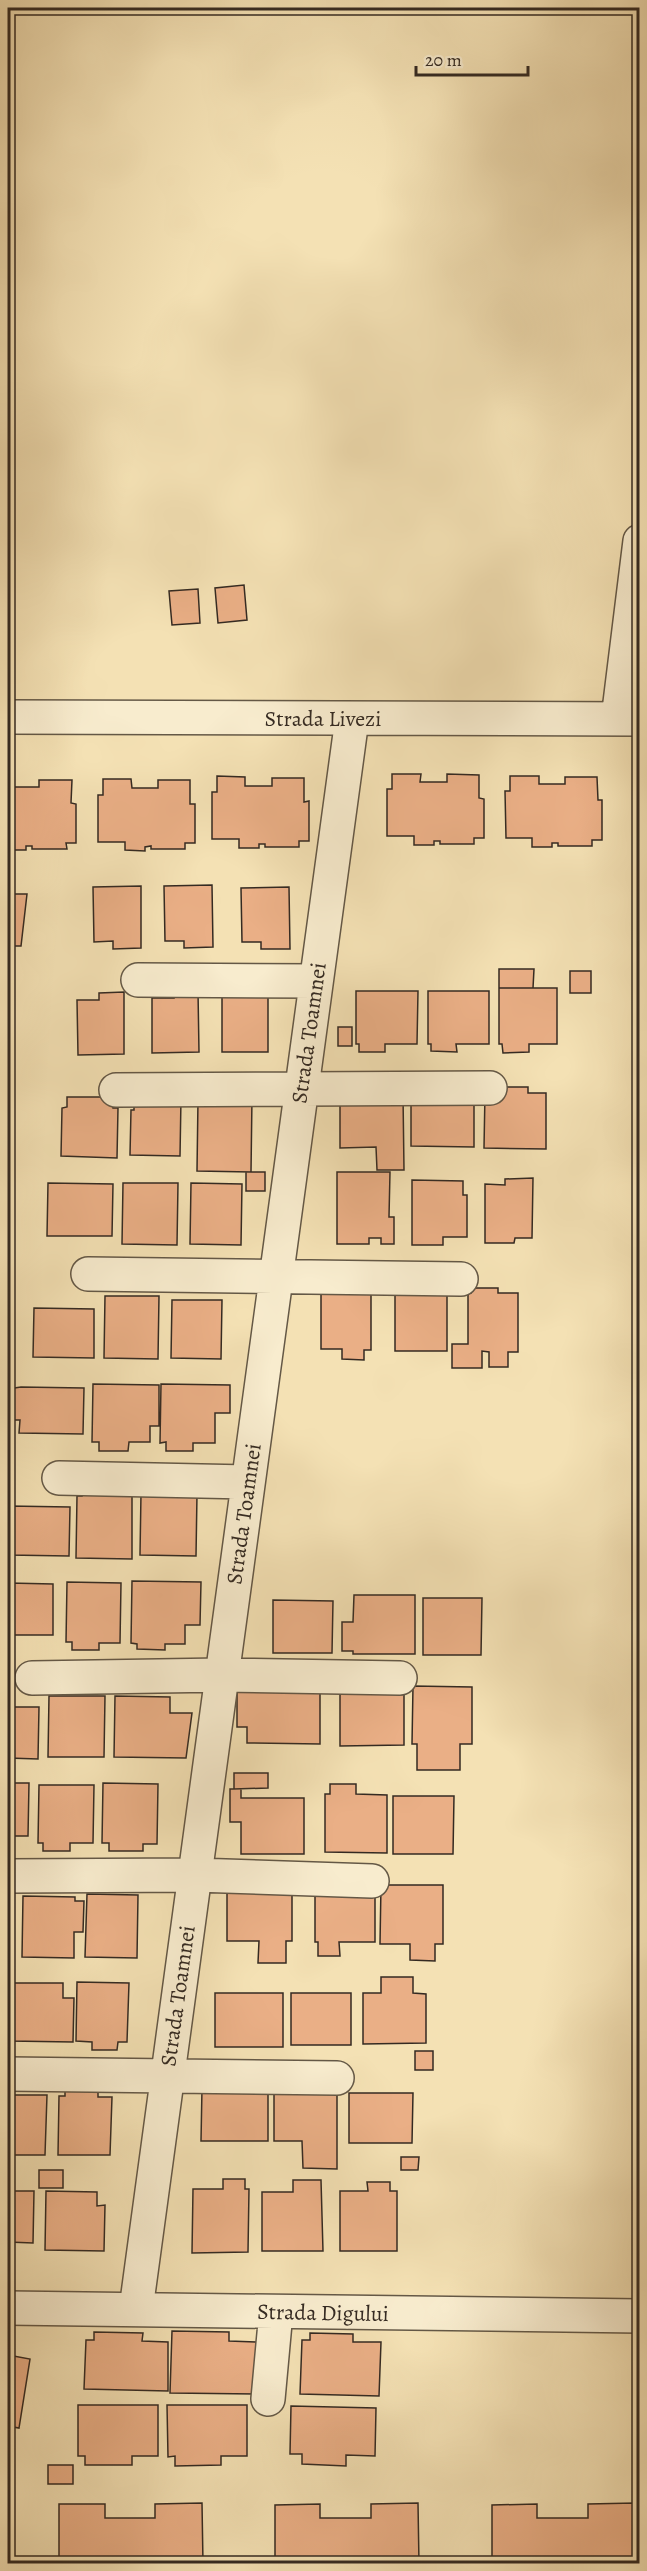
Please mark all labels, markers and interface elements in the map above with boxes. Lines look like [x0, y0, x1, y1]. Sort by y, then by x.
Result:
scale bar [416, 39, 528, 77]
text: 20 m [425, 48, 462, 72]
street label: Strada Livezi [265, 704, 381, 734]
street label: Strada Toamnei [284, 961, 334, 1105]
street label: Strada Toamnei [219, 1442, 269, 1586]
street label: Strada Toamnei [153, 1924, 203, 2068]
street label: Strada Digului [257, 2297, 389, 2329]

